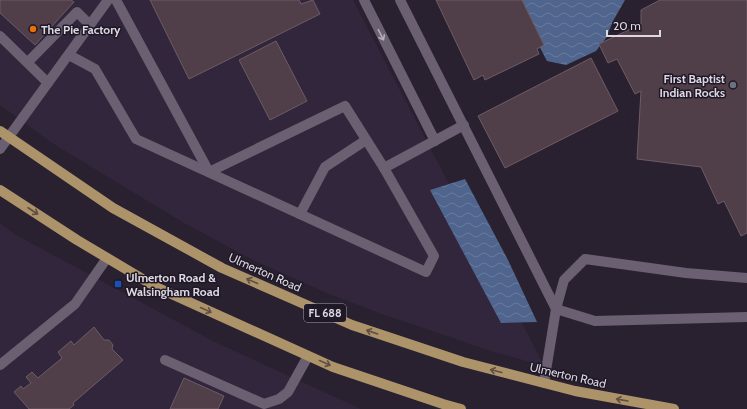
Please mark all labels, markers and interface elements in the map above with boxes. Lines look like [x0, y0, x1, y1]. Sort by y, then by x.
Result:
scale bar [607, 12, 660, 38]
text: 20 m [613, 18, 641, 33]
place label: The Pie Factory [41, 22, 121, 37]
marker: The Pie Factory [28, 24, 38, 34]
one-way arrow [378, 29, 385, 41]
place label: First Baptist Indian Rocks [660, 71, 725, 100]
marker: First Baptist Indian Rocks [728, 80, 738, 90]
one-way arrow [27, 207, 38, 215]
street label: Ulmerton Road [226, 249, 304, 295]
place label: Ulmerton Road & Walsingham Road [126, 270, 220, 299]
one-way arrow [246, 277, 258, 284]
marker: Ulmerton Road & Walsingham Road [113, 279, 123, 289]
road number: FL 688 [304, 304, 346, 322]
one-way arrow [200, 307, 212, 314]
one-way arrow [366, 327, 378, 335]
street label: Ulmerton Road [528, 359, 608, 391]
one-way arrow [318, 360, 330, 367]
one-way arrow [489, 367, 502, 374]
one-way arrow [616, 396, 629, 404]

